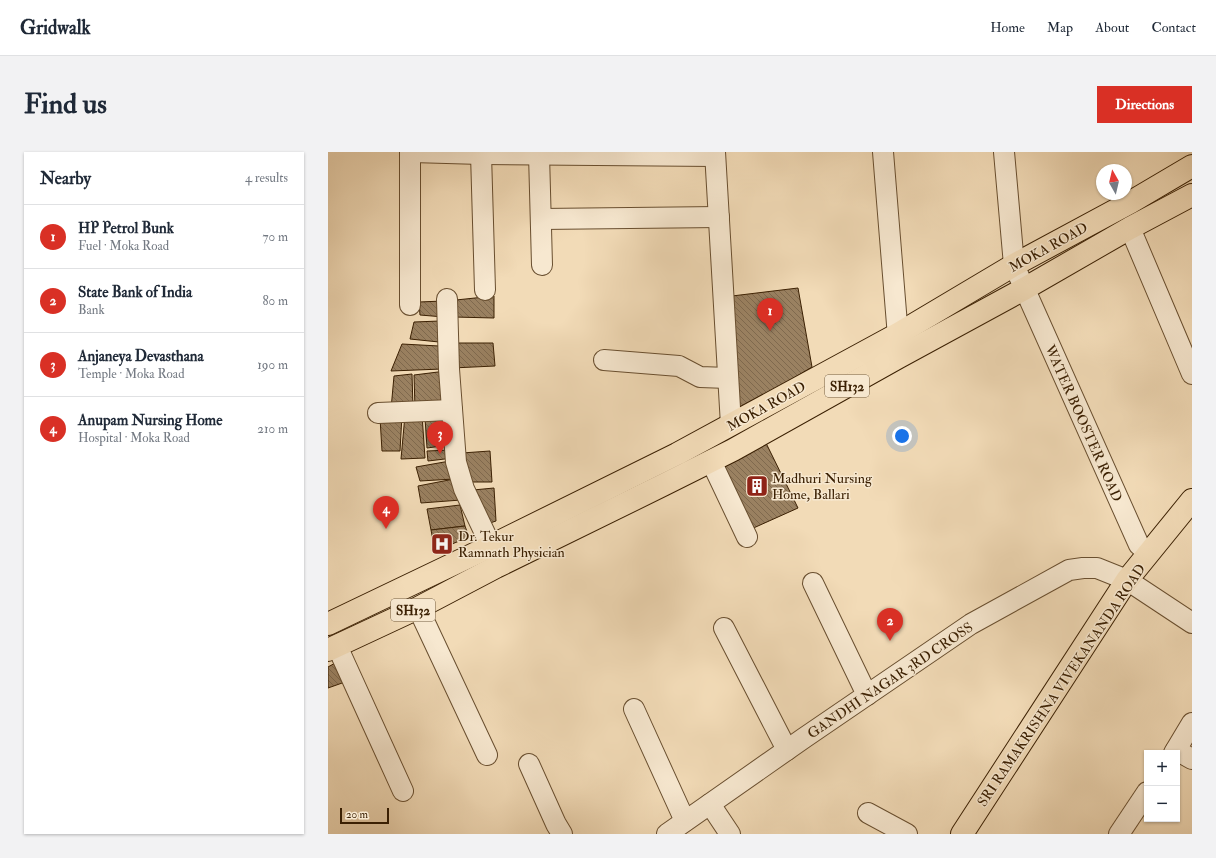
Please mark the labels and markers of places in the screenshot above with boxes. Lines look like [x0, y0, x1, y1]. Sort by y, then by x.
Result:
pin: 1 [757, 298, 783, 331]
pin: 3 [427, 421, 453, 454]
place label: Madhuri Nursing Home, Ballari [772, 470, 873, 503]
building icon: Madhuri Nursing Home, Ballari [744, 473, 770, 499]
pin: 4 [373, 496, 399, 529]
place label: Dr. Tekur Ramnath Physician [458, 528, 565, 562]
hospital icon: Dr. Tekur Ramnath Physician [429, 531, 455, 557]
pin: 2 [877, 608, 903, 641]

